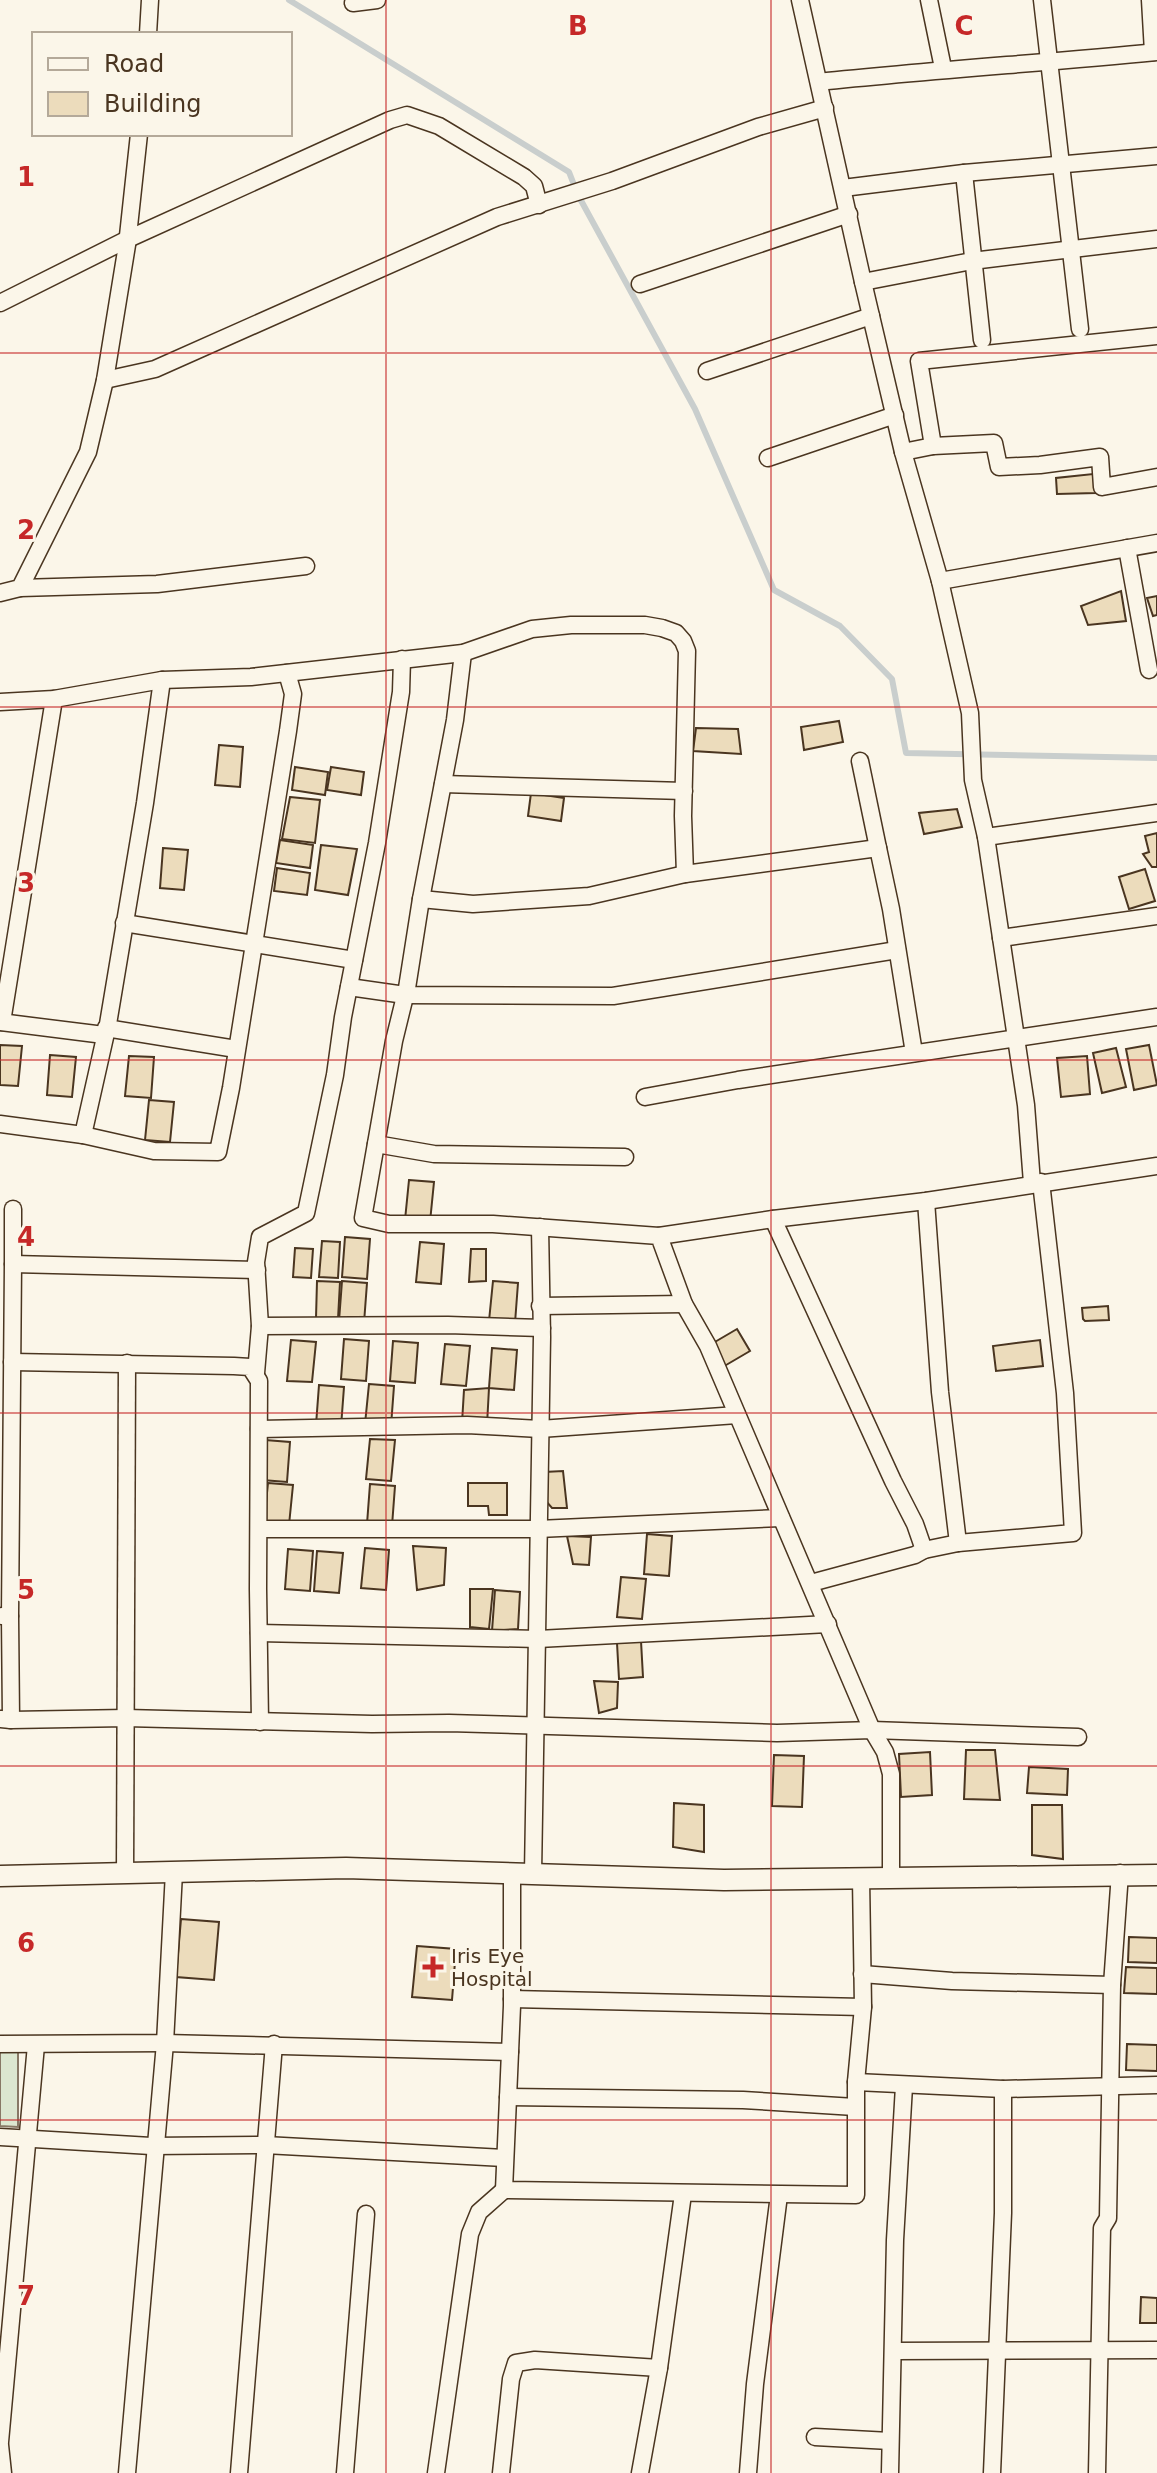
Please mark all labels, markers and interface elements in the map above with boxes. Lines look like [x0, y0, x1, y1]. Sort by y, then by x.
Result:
text: B [568, 11, 588, 41]
text: C [954, 11, 974, 41]
legend [32, 32, 292, 136]
text: Road [104, 50, 164, 78]
text: Building [104, 90, 201, 118]
text: 1 [17, 162, 35, 192]
text: 2 [17, 515, 35, 545]
text: 3 [17, 868, 35, 898]
text: 4 [17, 1222, 35, 1252]
text: 5 [17, 1575, 35, 1605]
text: 6 [17, 1928, 35, 1958]
place label: Iris Eye Hospital [451, 1944, 533, 1991]
marker: Iris Eye Hospital [422, 1956, 444, 1978]
text: 7 [17, 2281, 35, 2311]

